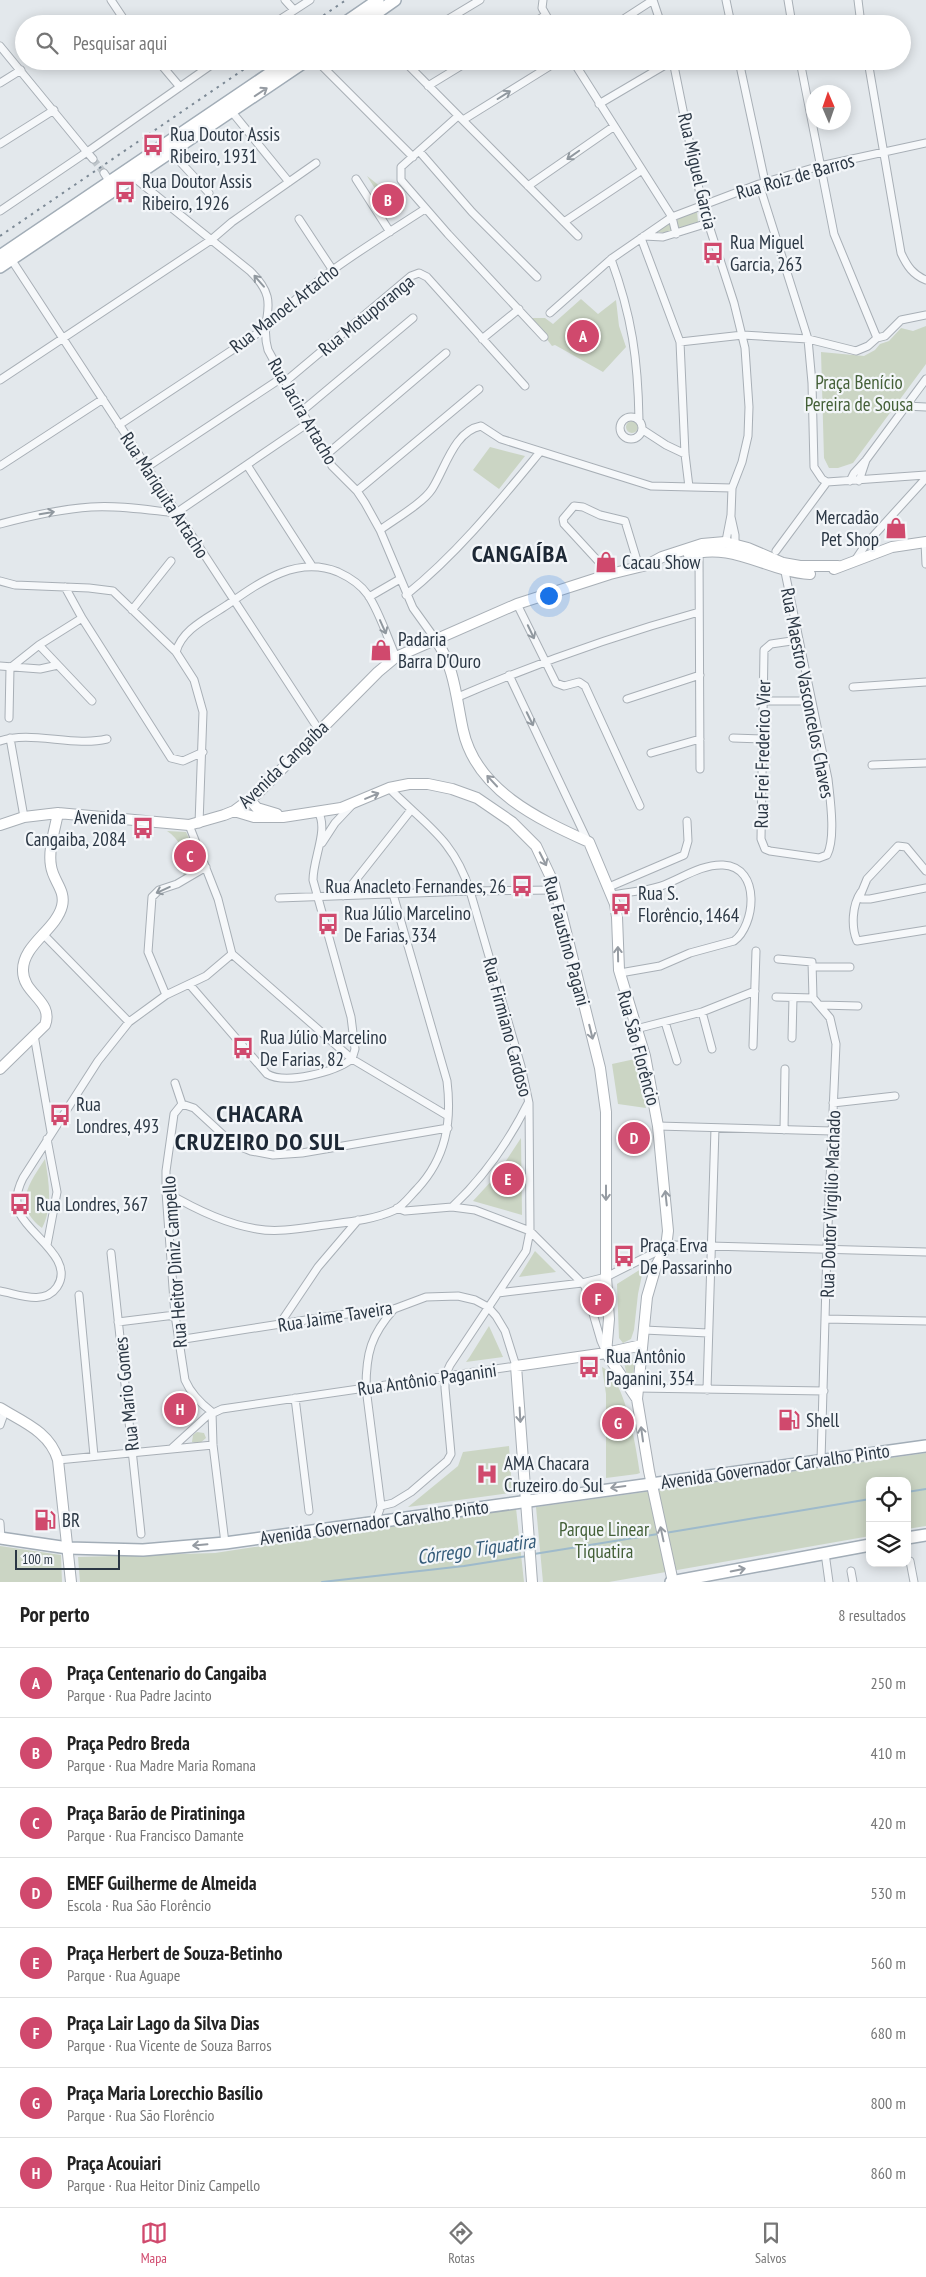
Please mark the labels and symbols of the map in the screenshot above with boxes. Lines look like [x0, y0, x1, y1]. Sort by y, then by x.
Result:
north arrow [806, 85, 851, 130]
one-way arrow [254, 87, 268, 97]
one-way arrow [497, 89, 511, 99]
street label: Rua Miguel Garcia [673, 111, 723, 231]
place label: Rua Doutor Assis Ribeiro, 1931 [170, 122, 280, 168]
bus stop icon: Rua Doutor Assis Ribeiro, 1931 [140, 132, 166, 158]
street label: Rua Roiz de Barros [733, 148, 857, 204]
one-way arrow [566, 150, 580, 160]
place label: Rua Doutor Assis Ribeiro, 1926 [142, 169, 252, 215]
bus stop icon: Rua Doutor Assis Ribeiro, 1926 [112, 179, 138, 205]
pin: B [372, 181, 404, 219]
place label: Rua Miguel Garcia, 263 [730, 230, 805, 276]
bus stop icon: Rua Miguel Garcia, 263 [700, 240, 726, 266]
street label: Rua Manoel Artacho [225, 258, 343, 358]
street label: Rua Motuporanga [313, 269, 419, 361]
one-way arrow [253, 275, 265, 288]
pin: A [567, 317, 599, 355]
street label: Rua Jacira Artacho [263, 353, 343, 469]
park label: Praça Benício Pereira de Sousa [805, 370, 913, 416]
street label: Rua Mariquita Artacho [115, 427, 215, 563]
place label: Mercadão Pet Shop [815, 505, 879, 551]
one-way arrow [39, 507, 55, 517]
shop icon: Mercadão Pet Shop [883, 515, 909, 541]
district label: CANGAÍBA [472, 538, 568, 569]
shop icon: Cacau Show [593, 549, 619, 575]
place label: Cacau Show [622, 550, 701, 574]
your location [536, 583, 562, 609]
street label: Rua Maestro Vasconcelos Chaves [776, 586, 840, 800]
one-way arrow [378, 619, 388, 634]
one-way arrow [527, 624, 536, 639]
place label: Padaria Barra D'Ouro [398, 627, 481, 673]
shop icon: Padaria Barra D'Ouro [368, 637, 394, 663]
street label: Rua Frei Frederico Vier [749, 679, 775, 828]
one-way arrow [526, 711, 535, 726]
street label: Avenida Cangaíba [233, 715, 333, 813]
one-way arrow [486, 775, 498, 787]
one-way arrow [364, 790, 379, 800]
place label: Avenida Cangaiba, 2084 [25, 805, 126, 851]
bus stop icon: Avenida Cangaiba, 2084 [130, 815, 156, 841]
pin: C [174, 837, 206, 875]
one-way arrow [539, 851, 548, 866]
bus stop icon: Rua Anacleto Fernandes, 26 [509, 873, 535, 899]
place label: Rua Anacleto Fernandes, 26 [325, 874, 506, 898]
street label: Rua Faustino Pagani [538, 874, 596, 1008]
place label: Rua S. Florêncio, 1464 [638, 881, 740, 927]
one-way arrow [156, 885, 171, 895]
bus stop icon: Rua S. Florêncio, 1464 [608, 891, 634, 917]
place label: Rua Júlio Marcelino De Farias, 334 [344, 901, 471, 947]
bus stop icon: Rua Júlio Marcelino De Farias, 334 [315, 911, 341, 937]
one-way arrow [613, 946, 623, 962]
street label: Rua Firmiano Cardoso [478, 955, 538, 1099]
street label: Rua São Florêncio [612, 988, 666, 1108]
one-way arrow [587, 1024, 596, 1040]
place label: Rua Júlio Marcelino De Farias, 82 [260, 1025, 387, 1071]
bus stop icon: Rua Júlio Marcelino De Farias, 82 [230, 1035, 256, 1061]
place label: Rua Londres, 493 [76, 1092, 159, 1138]
district label: CHACARA CRUZEIRO DO SUL [175, 1098, 345, 1157]
bus stop icon: Rua Londres, 493 [47, 1102, 73, 1128]
street label: Rua Doutor Virgílio Machado [815, 1110, 845, 1298]
pin: D [618, 1119, 650, 1157]
pin: E [492, 1160, 524, 1198]
street label: Rua Heitor Diniz Campello [156, 1175, 192, 1349]
one-way arrow [601, 1184, 611, 1201]
bus stop icon: Rua Londres, 367 [7, 1191, 33, 1217]
one-way arrow [661, 1191, 671, 1207]
place label: Rua Londres, 367 [36, 1192, 148, 1216]
place label: Praça Erva De Passarinho [640, 1233, 732, 1279]
bus stop icon: Praça Erva De Passarinho [611, 1243, 637, 1269]
pin: F [582, 1280, 614, 1318]
street label: Rua Jaime Taveira [276, 1295, 394, 1337]
street label: Rua Mario Gomes [108, 1336, 144, 1452]
place label: Rua Antônio Paganini, 354 [606, 1344, 695, 1390]
bus stop icon: Rua Antônio Paganini, 354 [576, 1354, 602, 1380]
street label: Rua Antônio Paganini [356, 1357, 498, 1401]
pin: H [164, 1390, 196, 1428]
pin: G [602, 1404, 634, 1442]
one-way arrow [516, 1406, 525, 1422]
fuel station icon: Shell [776, 1407, 802, 1433]
place label: Shell [806, 1408, 840, 1432]
one-way arrow [637, 1427, 647, 1443]
street label: Avenida Governador Carvalho Pinto [659, 1438, 891, 1494]
place label: AMA Chacara Cruzeiro do Sul [504, 1451, 604, 1497]
hospital icon: AMA Chacara Cruzeiro do Sul [474, 1461, 500, 1487]
one-way arrow [610, 1483, 626, 1493]
street label: Avenida Governador Carvalho Pinto [258, 1494, 490, 1550]
fuel station icon: BR [32, 1507, 58, 1533]
place label: BR [62, 1508, 80, 1532]
park label: Parque Linear Tiquatira [559, 1517, 650, 1563]
one-way arrow [657, 1527, 666, 1543]
water label: Córrego Tiquatira [415, 1528, 538, 1570]
one-way arrow [192, 1540, 208, 1550]
scale bar [15, 1547, 120, 1570]
one-way arrow [729, 1564, 745, 1574]

